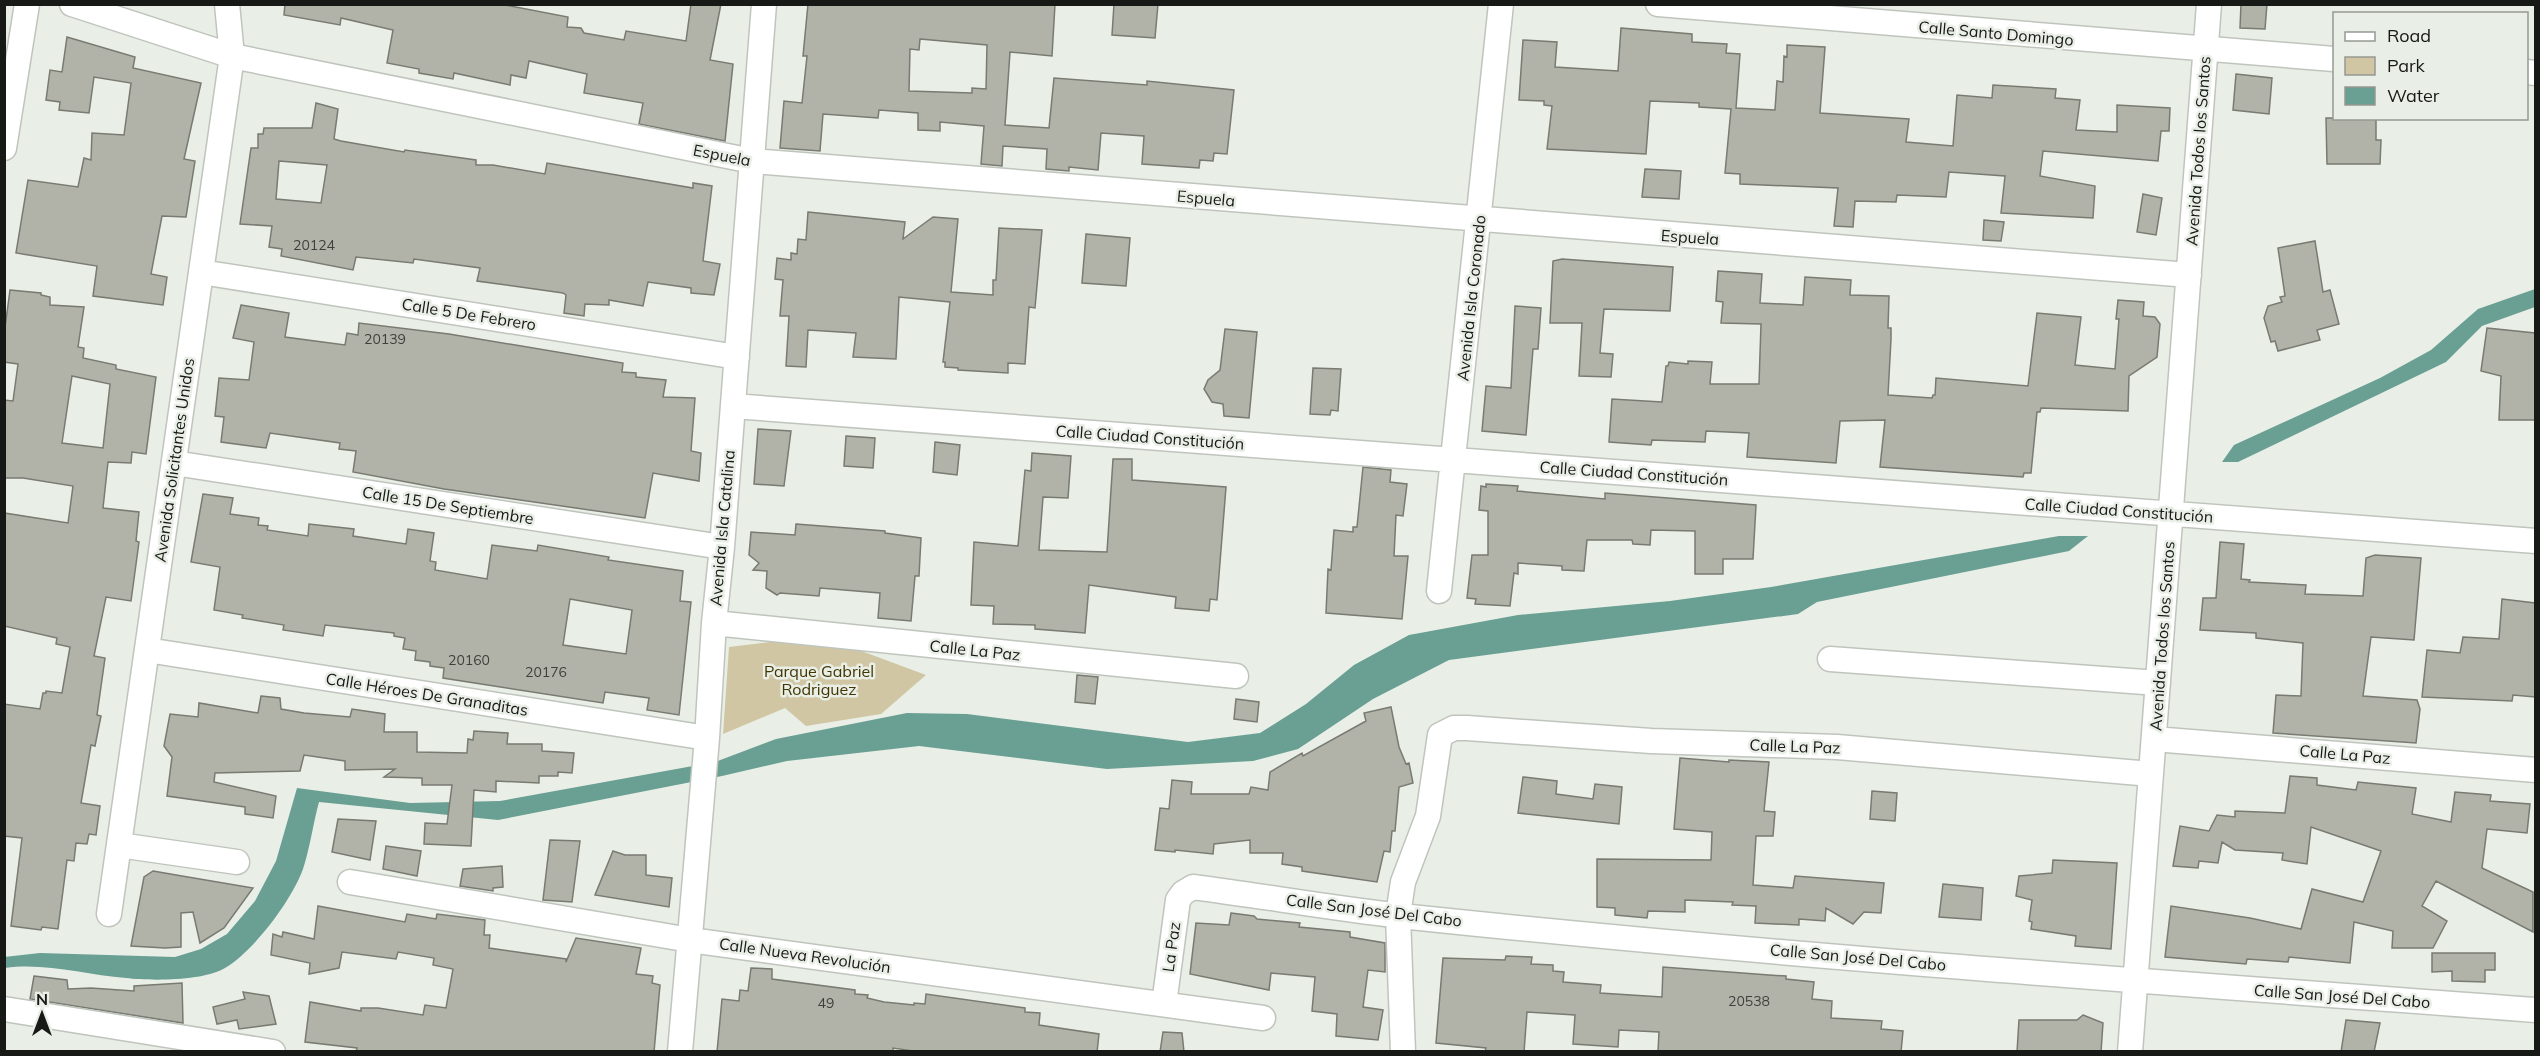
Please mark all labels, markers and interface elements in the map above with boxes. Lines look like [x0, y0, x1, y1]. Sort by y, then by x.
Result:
legend [2333, 12, 2528, 120]
street label: Calle Santo Domingo [1918, 16, 2074, 50]
text: Road [2387, 24, 2431, 47]
text: Park [2387, 54, 2426, 77]
street label: Avenida Todos los Santos [2181, 55, 2215, 246]
text: Water [2387, 84, 2440, 107]
street label: Espuela [692, 140, 752, 170]
street label: Espuela [1176, 186, 1236, 210]
street label: Avenida Isla Coronado [1452, 214, 1490, 382]
street label: Espuela [1660, 225, 1720, 249]
house number: 20124 [293, 236, 336, 254]
street label: Calle 5 De Febrero [400, 294, 538, 334]
house number: 20139 [364, 330, 406, 348]
street label: Avenida Solicitantes Unidos [150, 357, 198, 563]
street label: Calle Ciudad Constitución [1055, 420, 1245, 454]
street label: Avenida Isla Catalina [705, 449, 739, 607]
street label: Calle Ciudad Constitución [1539, 456, 1729, 490]
street label: Calle 15 De Septiembre [361, 482, 535, 528]
street label: Calle Ciudad Constitución [2024, 493, 2214, 527]
street label: Avenida Todos los Santos [2145, 540, 2179, 731]
street label: Calle La Paz [929, 635, 1021, 665]
house number: 20160 [448, 651, 490, 669]
park label: Parque Gabriel Rodriguez [764, 661, 874, 699]
house number: 20176 [525, 663, 567, 681]
street label: Calle Héroes De Granaditas [324, 668, 530, 720]
street label: Calle La Paz [1749, 734, 1841, 758]
street label: Calle La Paz [2299, 740, 2391, 768]
street label: Calle San José Del Cabo [1285, 889, 1463, 931]
street label: La Paz [1158, 921, 1184, 973]
street label: Calle Nueva Revolución [718, 933, 892, 977]
street label: Calle San José Del Cabo [1769, 939, 1947, 975]
street label: Calle San José Del Cabo [2253, 980, 2431, 1012]
north arrow [12, 984, 72, 1044]
text: N [36, 989, 48, 1009]
house number: 20538 [1728, 992, 1770, 1010]
house number: 49 [818, 994, 834, 1012]

